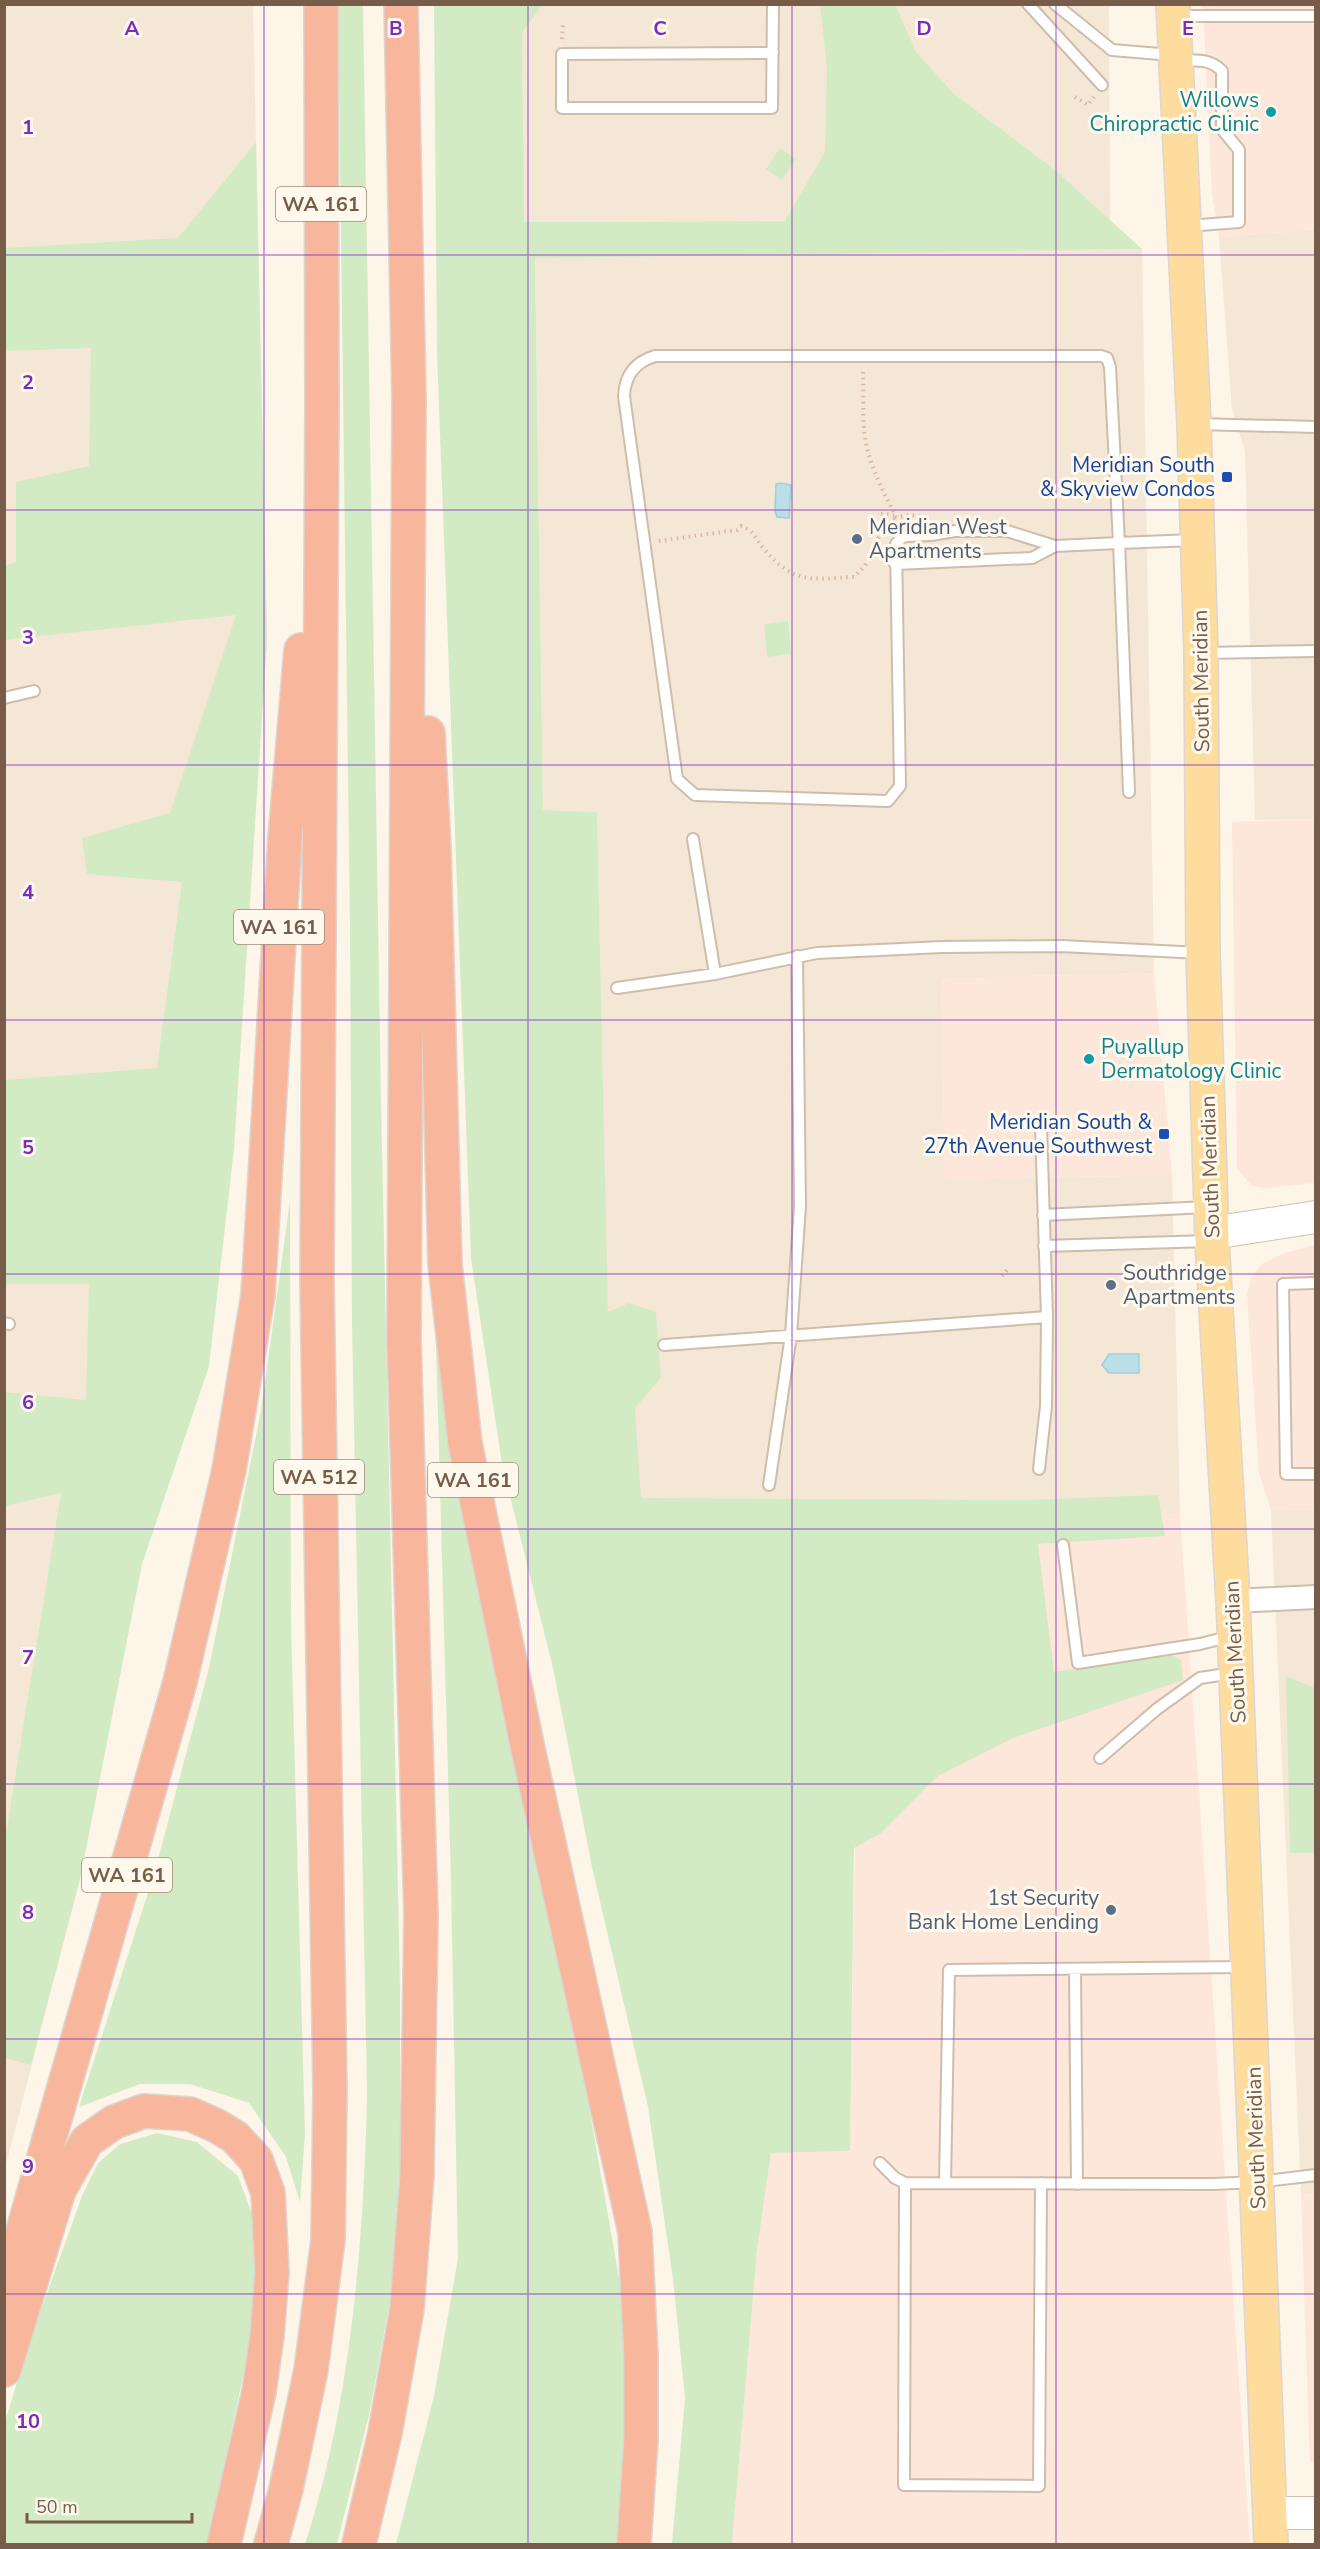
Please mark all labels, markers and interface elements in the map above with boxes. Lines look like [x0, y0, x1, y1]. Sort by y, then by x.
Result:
text: A [125, 15, 140, 42]
text: B [389, 15, 403, 42]
text: C [653, 15, 667, 42]
text: D [916, 15, 932, 42]
text: E [1182, 15, 1194, 42]
place label: Willows Chiropractic Clinic [1089, 86, 1259, 138]
marker: Willows Chiropractic Clinic [1264, 105, 1278, 119]
text: 1 [22, 114, 34, 141]
road number: WA 161 [276, 187, 366, 221]
text: 2 [22, 369, 34, 396]
place label: Meridian South & Skyview Condos [1040, 451, 1215, 503]
marker: Meridian South & Skyview Condos [1220, 470, 1234, 484]
place label: Meridian West Apartments [869, 513, 1007, 565]
marker: Meridian West Apartments [850, 532, 864, 546]
street label: South Meridian [1186, 609, 1216, 753]
text: 3 [22, 624, 34, 651]
text: 4 [22, 879, 34, 906]
road number: WA 161 [234, 910, 324, 944]
place label: Puyallup Dermatology Clinic [1101, 1033, 1282, 1085]
marker: Puyallup Dermatology Clinic [1082, 1052, 1096, 1066]
street label: South Meridian [1194, 1095, 1226, 1239]
place label: Meridian South & 27th Avenue Southwest [924, 1108, 1153, 1160]
marker: Meridian South & 27th Avenue Southwest [1157, 1127, 1171, 1141]
text: 5 [22, 1134, 34, 1161]
place label: Southridge Apartments [1123, 1259, 1236, 1311]
marker: Southridge Apartments [1104, 1278, 1118, 1292]
text: 6 [22, 1389, 34, 1416]
road number: WA 512 [274, 1460, 364, 1494]
road number: WA 161 [428, 1463, 518, 1497]
street label: South Meridian [1217, 1580, 1253, 1724]
text: 7 [22, 1644, 34, 1671]
road number: WA 161 [82, 1858, 172, 1892]
place label: 1st Security Bank Home Lending [908, 1884, 1099, 1936]
text: 8 [22, 1899, 34, 1926]
marker: 1st Security Bank Home Lending [1104, 1903, 1118, 1917]
street label: South Meridian [1240, 2066, 1272, 2210]
text: 9 [22, 2153, 34, 2180]
text: 10 [16, 2408, 40, 2435]
scale bar [27, 2486, 192, 2524]
text: 50 m [36, 2495, 78, 2519]

